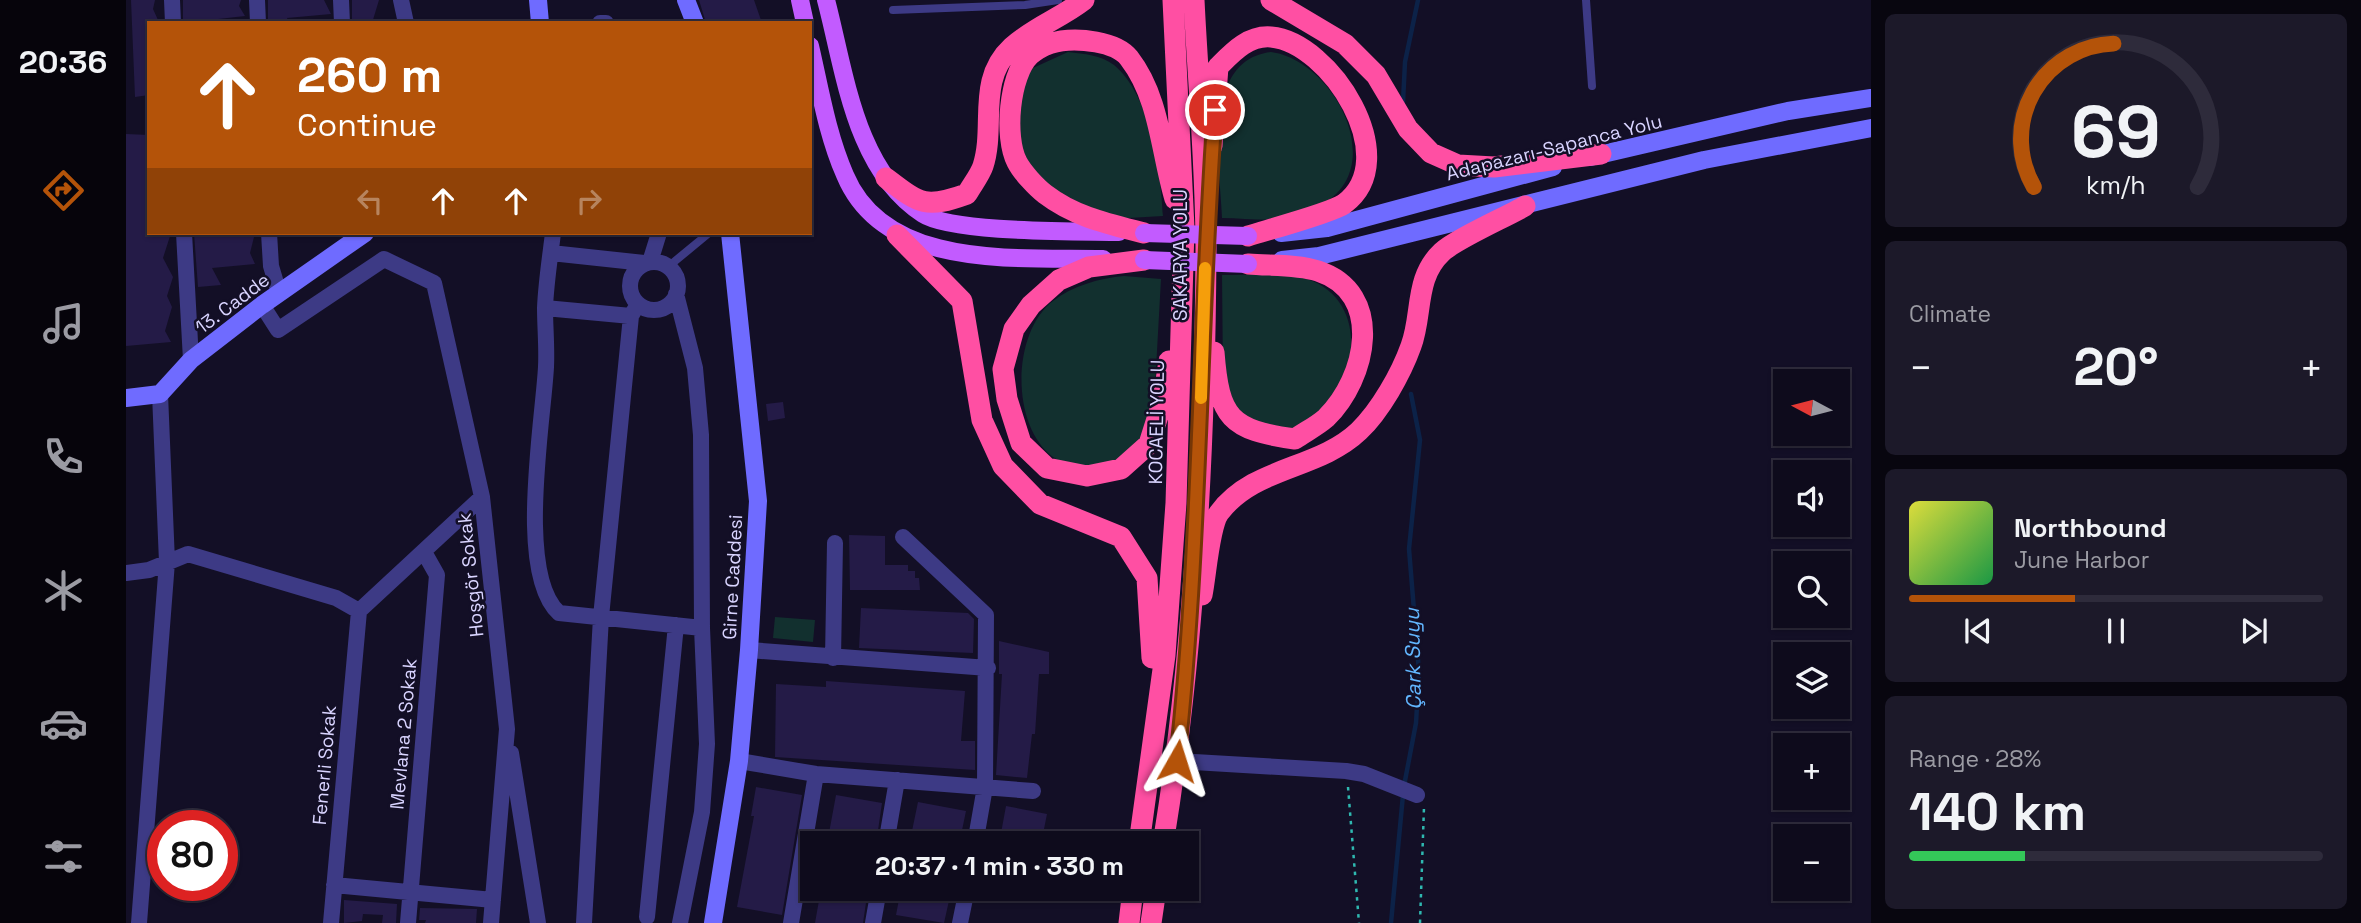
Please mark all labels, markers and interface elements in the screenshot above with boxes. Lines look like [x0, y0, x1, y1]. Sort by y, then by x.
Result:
text: 20:36 [19, 42, 107, 82]
text: 260 m [297, 44, 442, 106]
icon: ahead [182, 49, 273, 140]
pin [1185, 80, 1245, 140]
text: 69 [2071, 85, 2161, 178]
icon: arrive [1196, 91, 1234, 129]
text: Continue [297, 105, 437, 145]
street label: Adapazarı-Sapanca Yolu [1443, 109, 1665, 186]
icon: directions [39, 166, 88, 215]
text: km/h [2086, 168, 2146, 200]
icon: left [351, 182, 389, 220]
icon: ahead [424, 182, 462, 220]
icon: ahead [497, 182, 535, 220]
icon: right [570, 182, 608, 220]
street label: SAKARYA YOLU [1168, 189, 1193, 321]
street label: 13. Cadde [190, 267, 275, 340]
icon: music [39, 299, 88, 348]
text: Climate [1909, 299, 1991, 329]
text: 20° [2073, 334, 2159, 400]
text: − [1909, 344, 1933, 392]
text: + [2299, 344, 2323, 392]
street label: KOCAELİ YOLU [1143, 359, 1170, 485]
north arrow [1773, 369, 1850, 446]
map controls [1773, 369, 1850, 901]
icon: phone [39, 432, 88, 481]
button: sound [1773, 460, 1850, 537]
text: Northbound [2014, 511, 2167, 545]
street label: Hoşgör Sokak [452, 512, 489, 638]
street label: Girne Caddesi [717, 514, 748, 640]
text: June Harbor [2014, 545, 2149, 575]
button: search [1773, 551, 1850, 628]
icon: climate [39, 566, 88, 615]
water label: Çark Suyu [1398, 607, 1427, 710]
icon: previous [1959, 612, 1997, 650]
icon: pause [2097, 612, 2135, 650]
icon: next [2235, 612, 2273, 650]
button: layers [1773, 642, 1850, 719]
street label: Mevlana 2 Sokak [384, 658, 423, 811]
icon: car [39, 699, 88, 748]
street label: Fenerli Sokak [307, 704, 342, 826]
position arrow [1140, 724, 1214, 798]
button: + [1773, 733, 1850, 810]
text: Range · 28% [1909, 744, 2041, 774]
text: 140 km [1909, 779, 2086, 845]
speed limit sign: 80 [147, 810, 238, 901]
button: − [1773, 824, 1850, 901]
icon: filters [39, 832, 88, 881]
text: 20:37 · 1 min · 330 m [875, 849, 1124, 883]

